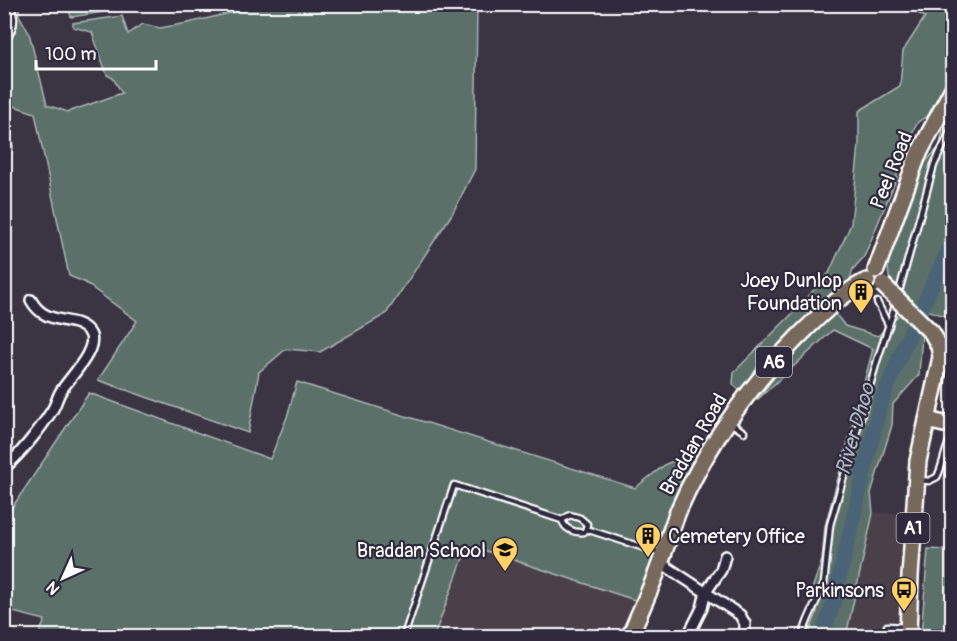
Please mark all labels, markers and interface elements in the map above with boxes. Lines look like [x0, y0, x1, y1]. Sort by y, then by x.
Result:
scale bar [36, 33, 156, 71]
text: 100 m [45, 43, 97, 66]
street label: Peel Road [865, 128, 918, 213]
place label: Joey Dunlop Foundation [740, 268, 842, 316]
building icon: Joey Dunlop Foundation [846, 277, 876, 315]
road number: A6 [756, 347, 792, 377]
water label: River Dhoo [830, 379, 882, 478]
street label: Braddan Road [654, 389, 733, 499]
road number: A1 [896, 513, 930, 543]
building icon: Cemetery Office [633, 521, 663, 559]
place label: Cemetery Office [668, 524, 805, 549]
school or university icon: Braddan School [490, 535, 520, 573]
place label: Braddan School [357, 538, 486, 563]
north arrow [33, 548, 93, 608]
bus stop icon: Parkinsons [889, 575, 919, 613]
text: N [42, 577, 64, 599]
place label: Parkinsons [795, 578, 884, 603]

